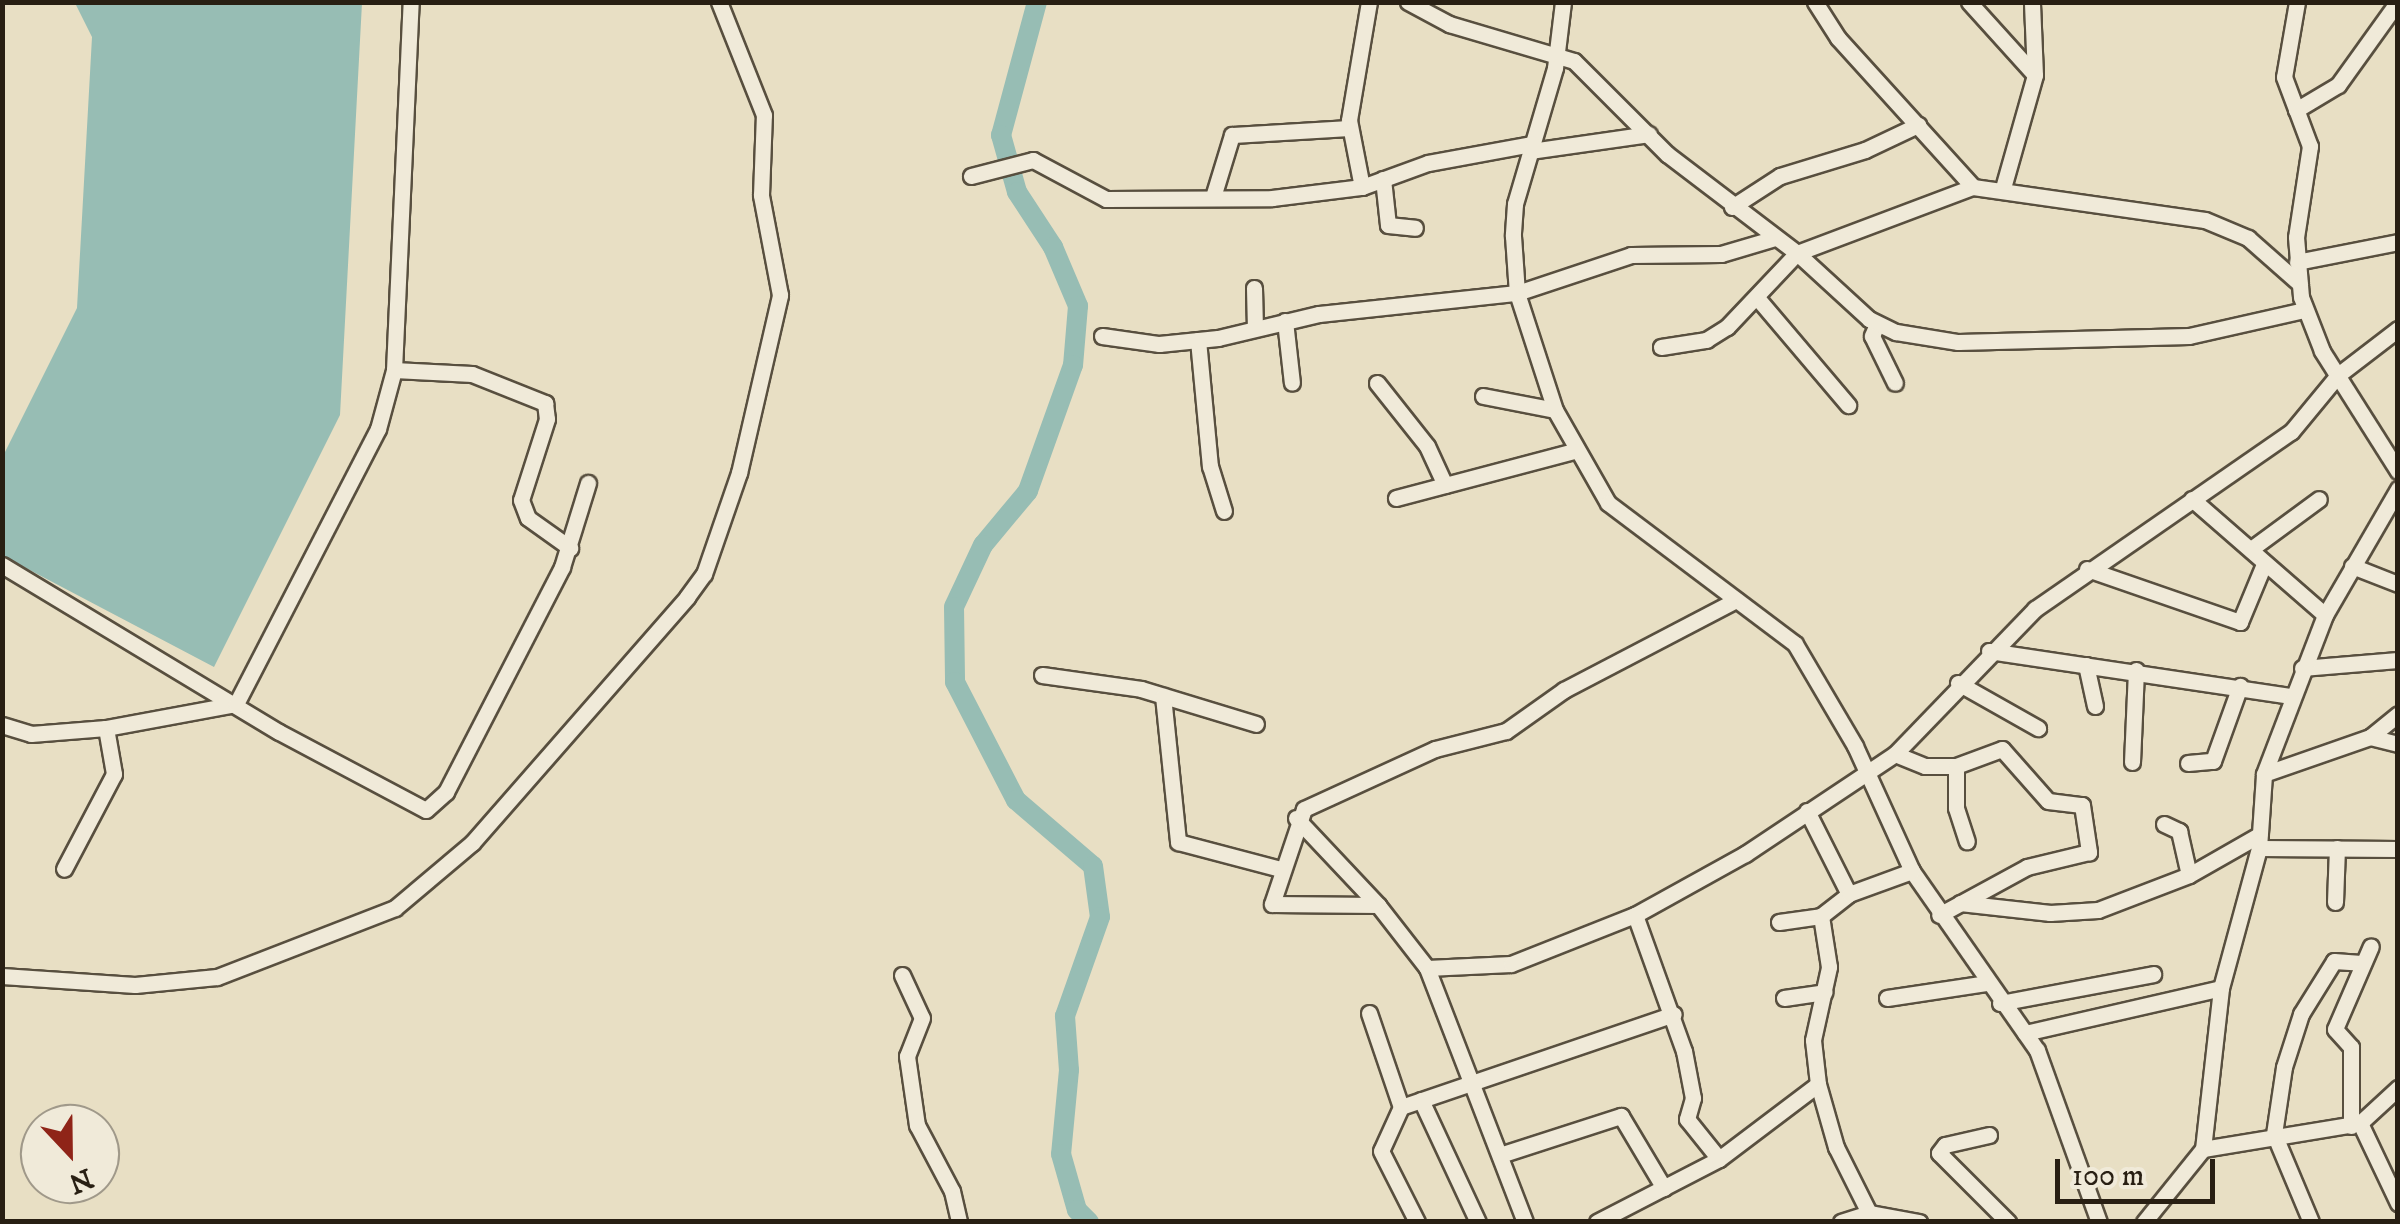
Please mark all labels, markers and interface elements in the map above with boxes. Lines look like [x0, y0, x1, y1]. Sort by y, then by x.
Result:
north arrow [20, 1104, 120, 1204]
scale bar [2060, 1139, 2220, 1201]
text: 100 m [2072, 1158, 2144, 1195]
text: N [63, 1160, 98, 1201]

